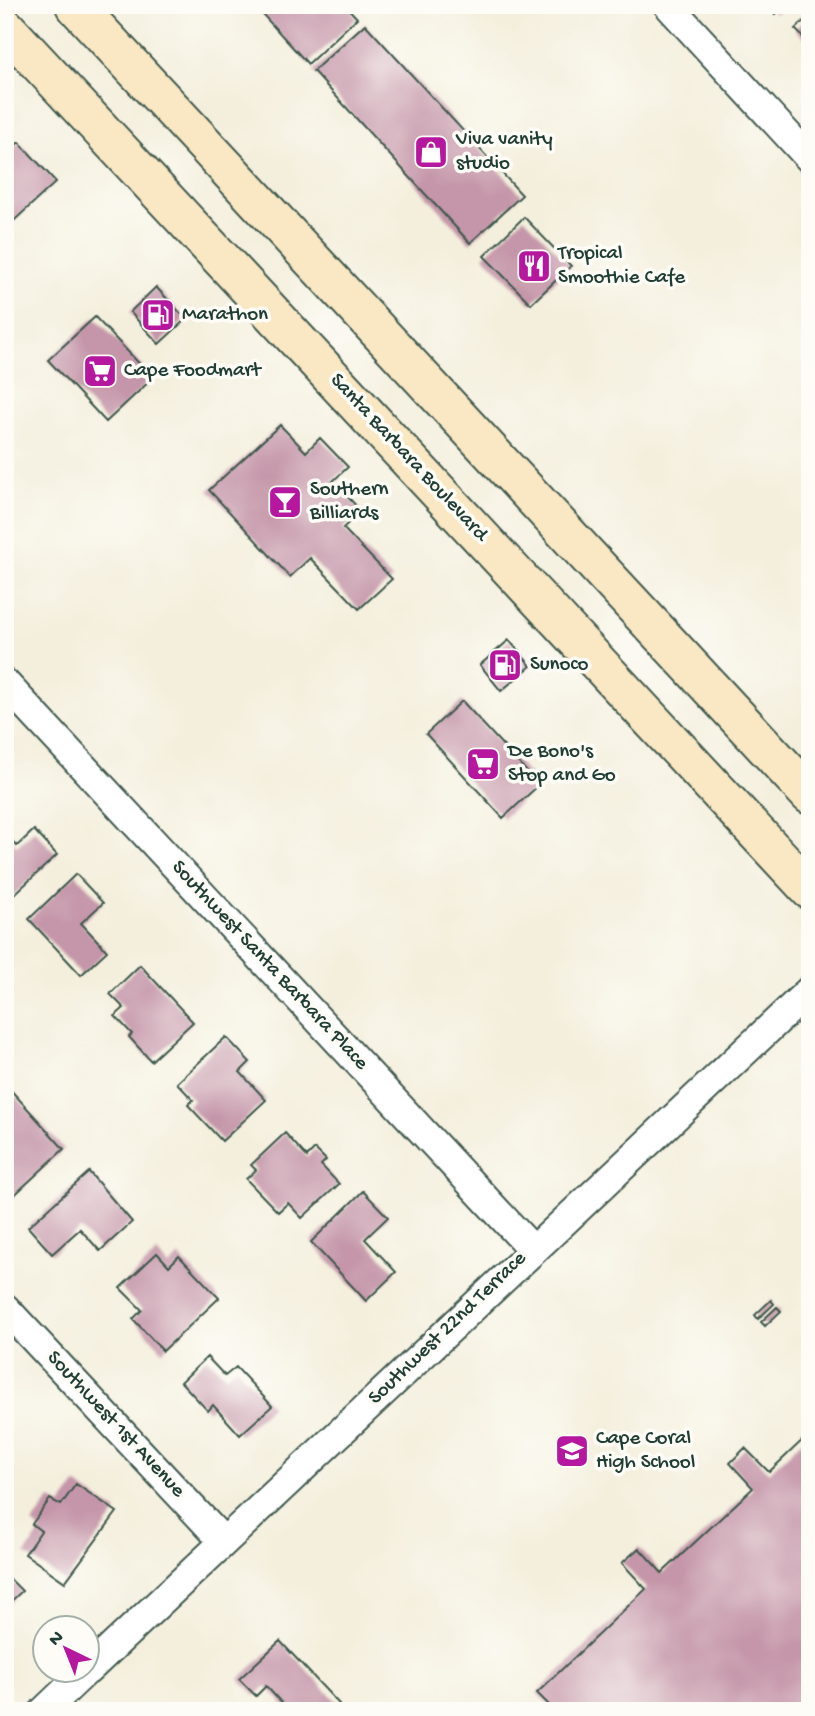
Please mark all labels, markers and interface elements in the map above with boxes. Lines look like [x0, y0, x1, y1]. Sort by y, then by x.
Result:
place label: Viva vanity studio [455, 128, 552, 177]
shop icon: Viva vanity studio [412, 133, 450, 171]
place label: Tropical Smoothie Cafe [557, 242, 686, 291]
restaurant icon: Tropical Smoothie Cafe [515, 247, 553, 285]
fuel station icon: Marathon [139, 296, 177, 334]
place label: Marathon [182, 303, 268, 328]
supermarket icon: Cape Foodmart [81, 352, 119, 390]
place label: Cape Foodmart [124, 359, 263, 384]
street label: Santa Barbara Boulevard [324, 369, 494, 549]
place label: Southern Billiards [309, 478, 389, 527]
bar icon: Southern Billiards [266, 483, 304, 521]
fuel station icon: Sunoco [486, 646, 524, 684]
place label: Sunoco [530, 653, 589, 678]
place label: De Bono's Stop and Go [506, 740, 616, 789]
supermarket icon: De Bono's Stop and Go [464, 745, 502, 783]
street label: Southwest Santa Barbara Place [165, 856, 374, 1077]
street label: Southwest 22nd Terrace [364, 1246, 533, 1411]
street label: Southwest 1st Avenue [41, 1346, 190, 1504]
place label: Cape Coral High School [596, 1427, 695, 1476]
school or university icon: Cape Coral High School [553, 1432, 591, 1470]
north arrow [32, 1614, 102, 1684]
text: N [44, 1626, 69, 1652]

